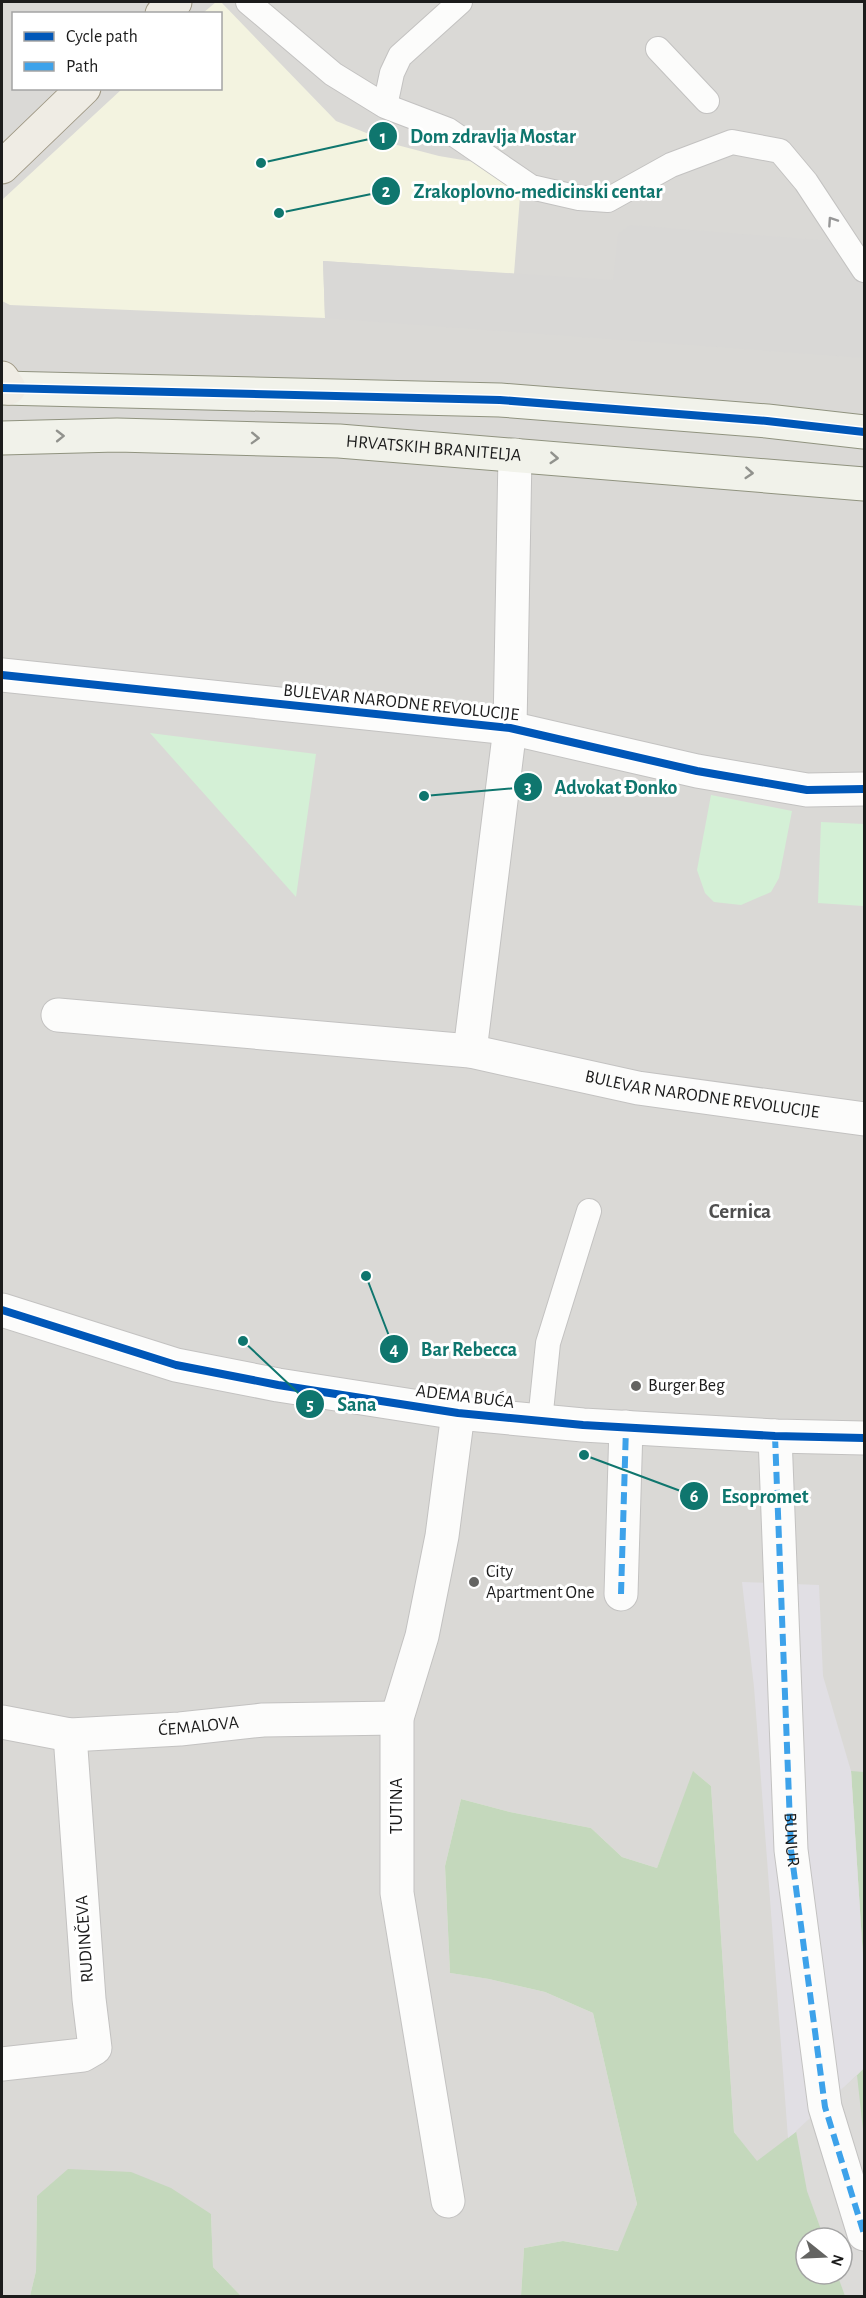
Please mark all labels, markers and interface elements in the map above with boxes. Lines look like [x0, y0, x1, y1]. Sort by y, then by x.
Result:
legend [12, 12, 222, 90]
text: Cycle path [66, 28, 138, 46]
text: Path [66, 58, 98, 76]
callout: Dom zdravlja Mostar [368, 117, 588, 155]
text: Dom zdravlja Mostar [410, 127, 576, 147]
text: 1 [380, 129, 386, 147]
callout: Zrakoplovno-medicinski centar [371, 172, 675, 210]
text: Zrakoplovno-medicinski centar [413, 182, 663, 202]
text: 2 [382, 183, 391, 201]
one-way arrow [828, 217, 839, 228]
one-way arrow [55, 430, 64, 443]
one-way arrow [250, 432, 259, 445]
street label: HRVATSKIH BRANITELJA [345, 433, 523, 465]
one-way arrow [550, 451, 559, 464]
one-way arrow [744, 467, 753, 480]
street label: BULEVAR NARODNE REVOLUCIJE [282, 682, 520, 724]
callout: Advokat Đonko [513, 768, 690, 806]
text: Advokat Đonko [554, 778, 678, 798]
text: 3 [524, 779, 532, 797]
street label: BULEVAR NARODNE REVOLUCIJE [583, 1068, 821, 1122]
district label: Cernica [709, 1201, 771, 1222]
callout: Bar Rebecca [379, 1330, 529, 1368]
text: Bar Rebecca [421, 1340, 518, 1360]
text: 4 [389, 1341, 399, 1359]
place label: Burger Beg [648, 1377, 725, 1395]
street label: ADEMA BUĆA [415, 1379, 516, 1412]
marker: Burger Beg [629, 1379, 643, 1393]
callout: Sana [295, 1385, 388, 1423]
text: Sana [337, 1395, 377, 1415]
text: 5 [306, 1396, 314, 1414]
callout: Esopromet [679, 1477, 820, 1515]
text: Esopromet [721, 1487, 809, 1507]
text: 6 [690, 1488, 699, 1506]
place label: City Apartment One [486, 1563, 595, 1602]
marker: City Apartment One [467, 1575, 481, 1589]
street label: ĆEMALOVA [158, 1714, 240, 1739]
street label: TUTINA [388, 1777, 406, 1834]
street label: BUNUR [781, 1812, 802, 1868]
street label: RUDINČEVA [70, 1894, 97, 1984]
north arrow [794, 2226, 854, 2286]
text: N [828, 2253, 847, 2268]

